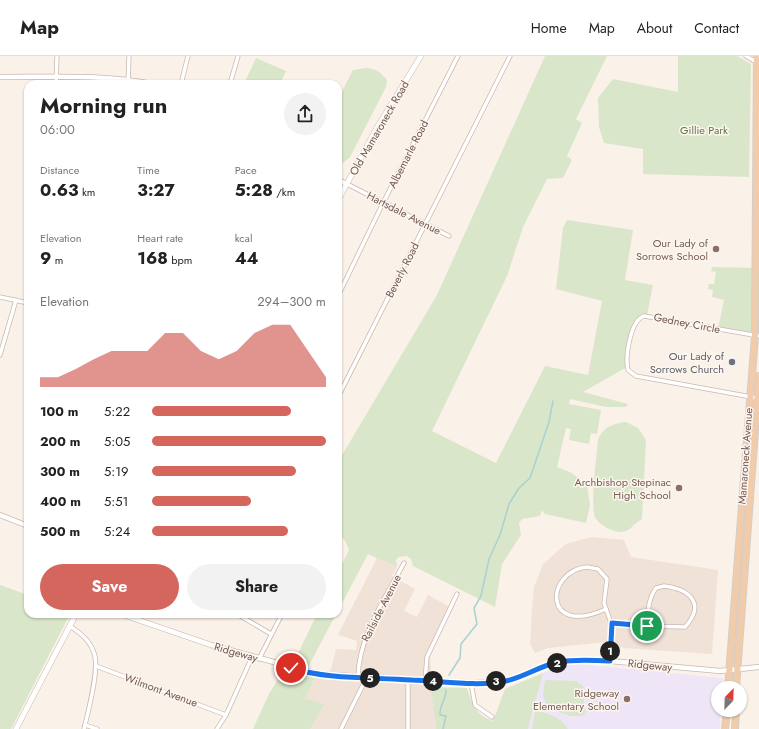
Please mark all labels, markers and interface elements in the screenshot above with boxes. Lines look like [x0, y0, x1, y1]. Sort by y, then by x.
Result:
text: Map [20, 14, 59, 41]
text: Home [531, 18, 567, 38]
text: Map [589, 18, 615, 38]
text: About [637, 18, 672, 38]
text: Contact [694, 18, 739, 38]
street label: Old Mamaroneck Road [345, 78, 413, 178]
text: Morning run [40, 89, 167, 121]
button: share [284, 93, 326, 135]
street label: Albemarle Road [384, 117, 432, 191]
text: 06:00 [40, 120, 75, 139]
park label: Gillie Park [680, 122, 728, 138]
text: Distance [40, 162, 79, 178]
text: Time [137, 162, 160, 178]
text: Pace [235, 162, 257, 178]
text: 0.63 [40, 178, 79, 202]
text: 3:27 [137, 178, 175, 202]
text: 5:28 [235, 178, 273, 202]
text: km [79, 184, 95, 200]
text: /km [273, 184, 295, 200]
street label: Hartsdale Avenue [364, 187, 444, 239]
text: Elevation [40, 230, 82, 246]
text: Heart rate [137, 230, 183, 246]
text: kcal [235, 230, 252, 246]
place label: Our Lady of Sorrows School [636, 235, 709, 264]
street label: Beverly Road [381, 240, 423, 300]
marker: Our Lady of Sorrows School [711, 244, 721, 254]
text: 9 [40, 246, 51, 270]
text: 168 [137, 246, 168, 270]
text: 44 [235, 246, 258, 270]
text: m [51, 252, 63, 268]
text: bpm [168, 252, 192, 268]
text: Elevation [40, 292, 89, 311]
text: 294–300 m [257, 292, 326, 311]
street label: Gedney Circle [652, 309, 722, 337]
place label: Our Lady of Sorrows Church [650, 348, 725, 377]
marker: Our Lady of Sorrows Church [727, 357, 737, 367]
text: 100 m [40, 402, 78, 421]
text: 5:22 [104, 402, 130, 421]
street label: Mamaroneck Avenue [734, 407, 756, 505]
text: 200 m [40, 432, 80, 451]
text: 5:05 [104, 432, 130, 451]
text: 300 m [40, 462, 80, 481]
text: 5:19 [104, 462, 129, 481]
place label: Archbishop Stepinac High School [574, 474, 671, 503]
marker: Archbishop Stepinac High School [674, 483, 684, 493]
text: 400 m [40, 492, 81, 511]
text: 5:51 [104, 492, 128, 511]
text: 500 m [40, 522, 80, 541]
text: 5:24 [104, 522, 130, 541]
button: Save [40, 564, 179, 610]
button: Share [187, 564, 326, 610]
street label: Railside Avenue [357, 571, 405, 644]
pin [630, 609, 664, 643]
icon: arrive [636, 615, 658, 637]
street label: Ridgeway [212, 638, 260, 666]
pin: 1 [600, 641, 620, 661]
text: 1 [607, 643, 613, 659]
pin [274, 651, 308, 685]
pin: 2 [547, 653, 567, 673]
text: 2 [553, 655, 561, 671]
street label: Ridgeway [627, 655, 673, 675]
icon: check [280, 657, 302, 679]
pin: 5 [360, 668, 380, 688]
street label: Wilmont Avenue [122, 669, 200, 711]
text: 5 [366, 670, 374, 686]
pin: 4 [423, 671, 443, 691]
pin: 3 [486, 671, 506, 691]
text: 4 [429, 673, 437, 689]
text: 3 [493, 673, 499, 689]
north arrow [711, 681, 747, 717]
map controls [711, 681, 747, 717]
place label: Ridgeway Elementary School [533, 685, 619, 714]
marker: Ridgeway Elementary School [622, 694, 632, 704]

